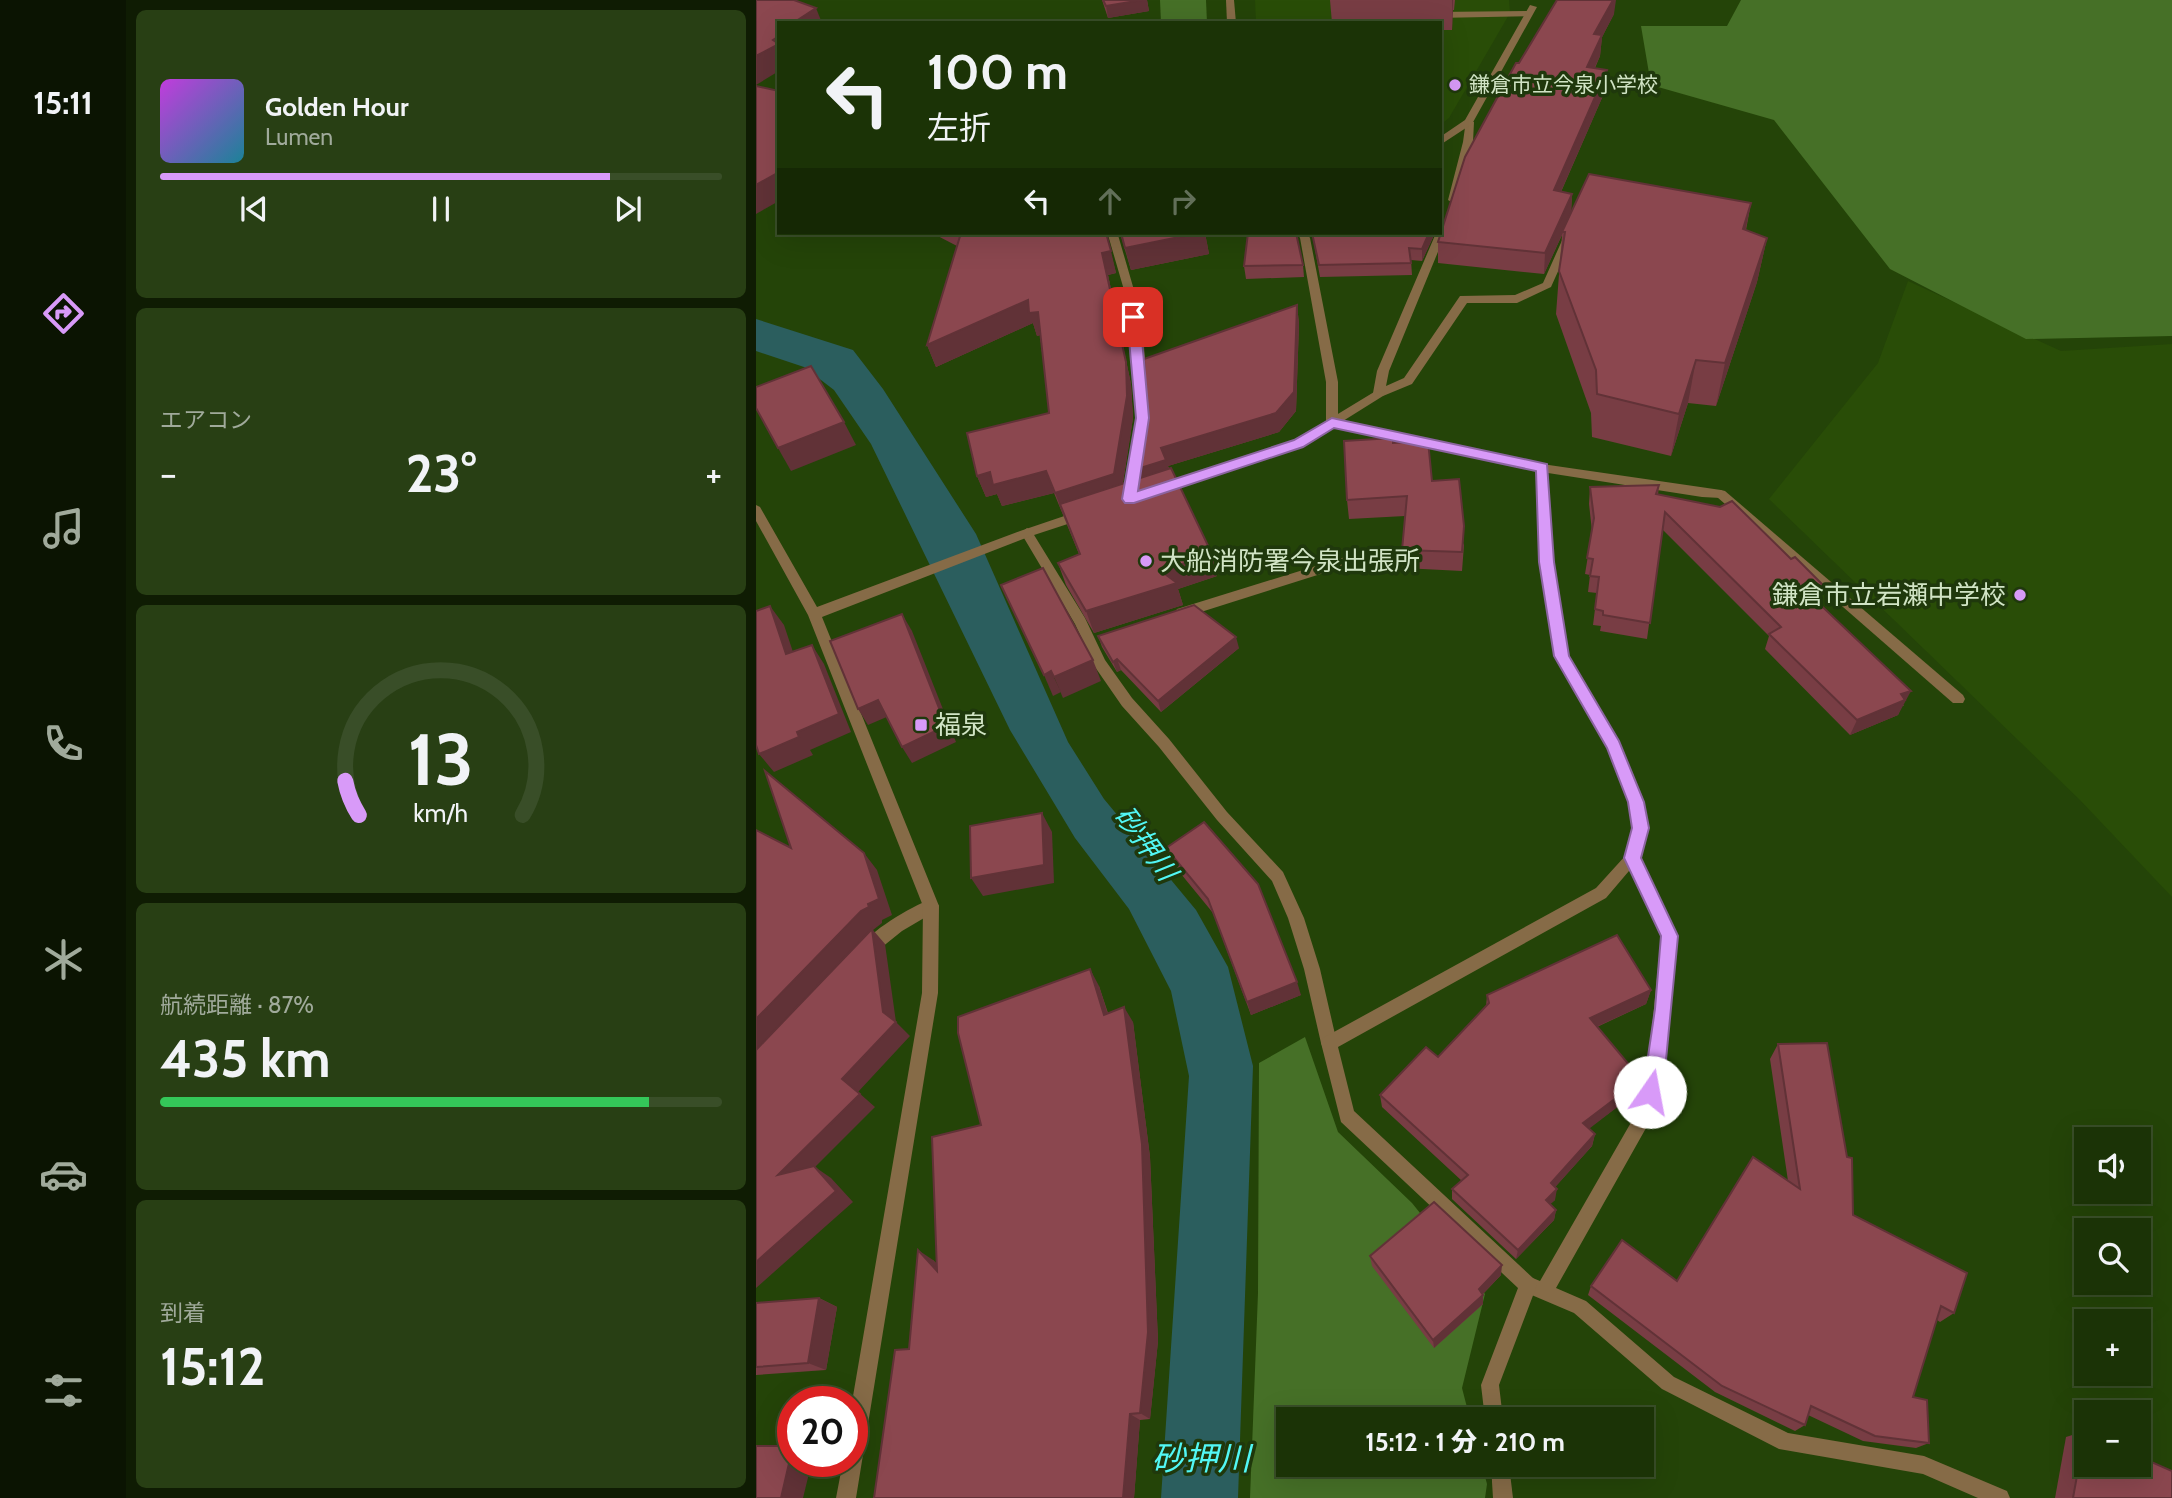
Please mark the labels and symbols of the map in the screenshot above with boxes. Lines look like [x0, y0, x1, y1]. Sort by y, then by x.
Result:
place label: 鎌倉市立今泉小学校 [1469, 72, 1658, 97]
marker: 鎌倉市立今泉小学校 [1447, 77, 1463, 93]
pin [1103, 287, 1163, 347]
place label: 大船消防署今泉出張所 [1160, 545, 1420, 577]
marker: 大船消防署今泉出張所 [1138, 553, 1154, 569]
place label: 鎌倉市立岩瀬中学校 [1772, 579, 2006, 611]
marker: 鎌倉市立岩瀬中学校 [2012, 587, 2028, 603]
place label: 福泉 [935, 709, 987, 741]
marker: 福泉 [913, 717, 929, 733]
water label: 砂押川 [1108, 799, 1186, 889]
position arrow [1613, 1055, 1687, 1129]
speed limit sign: 20 [777, 1386, 868, 1477]
water label: 砂押川 [1152, 1438, 1254, 1478]

